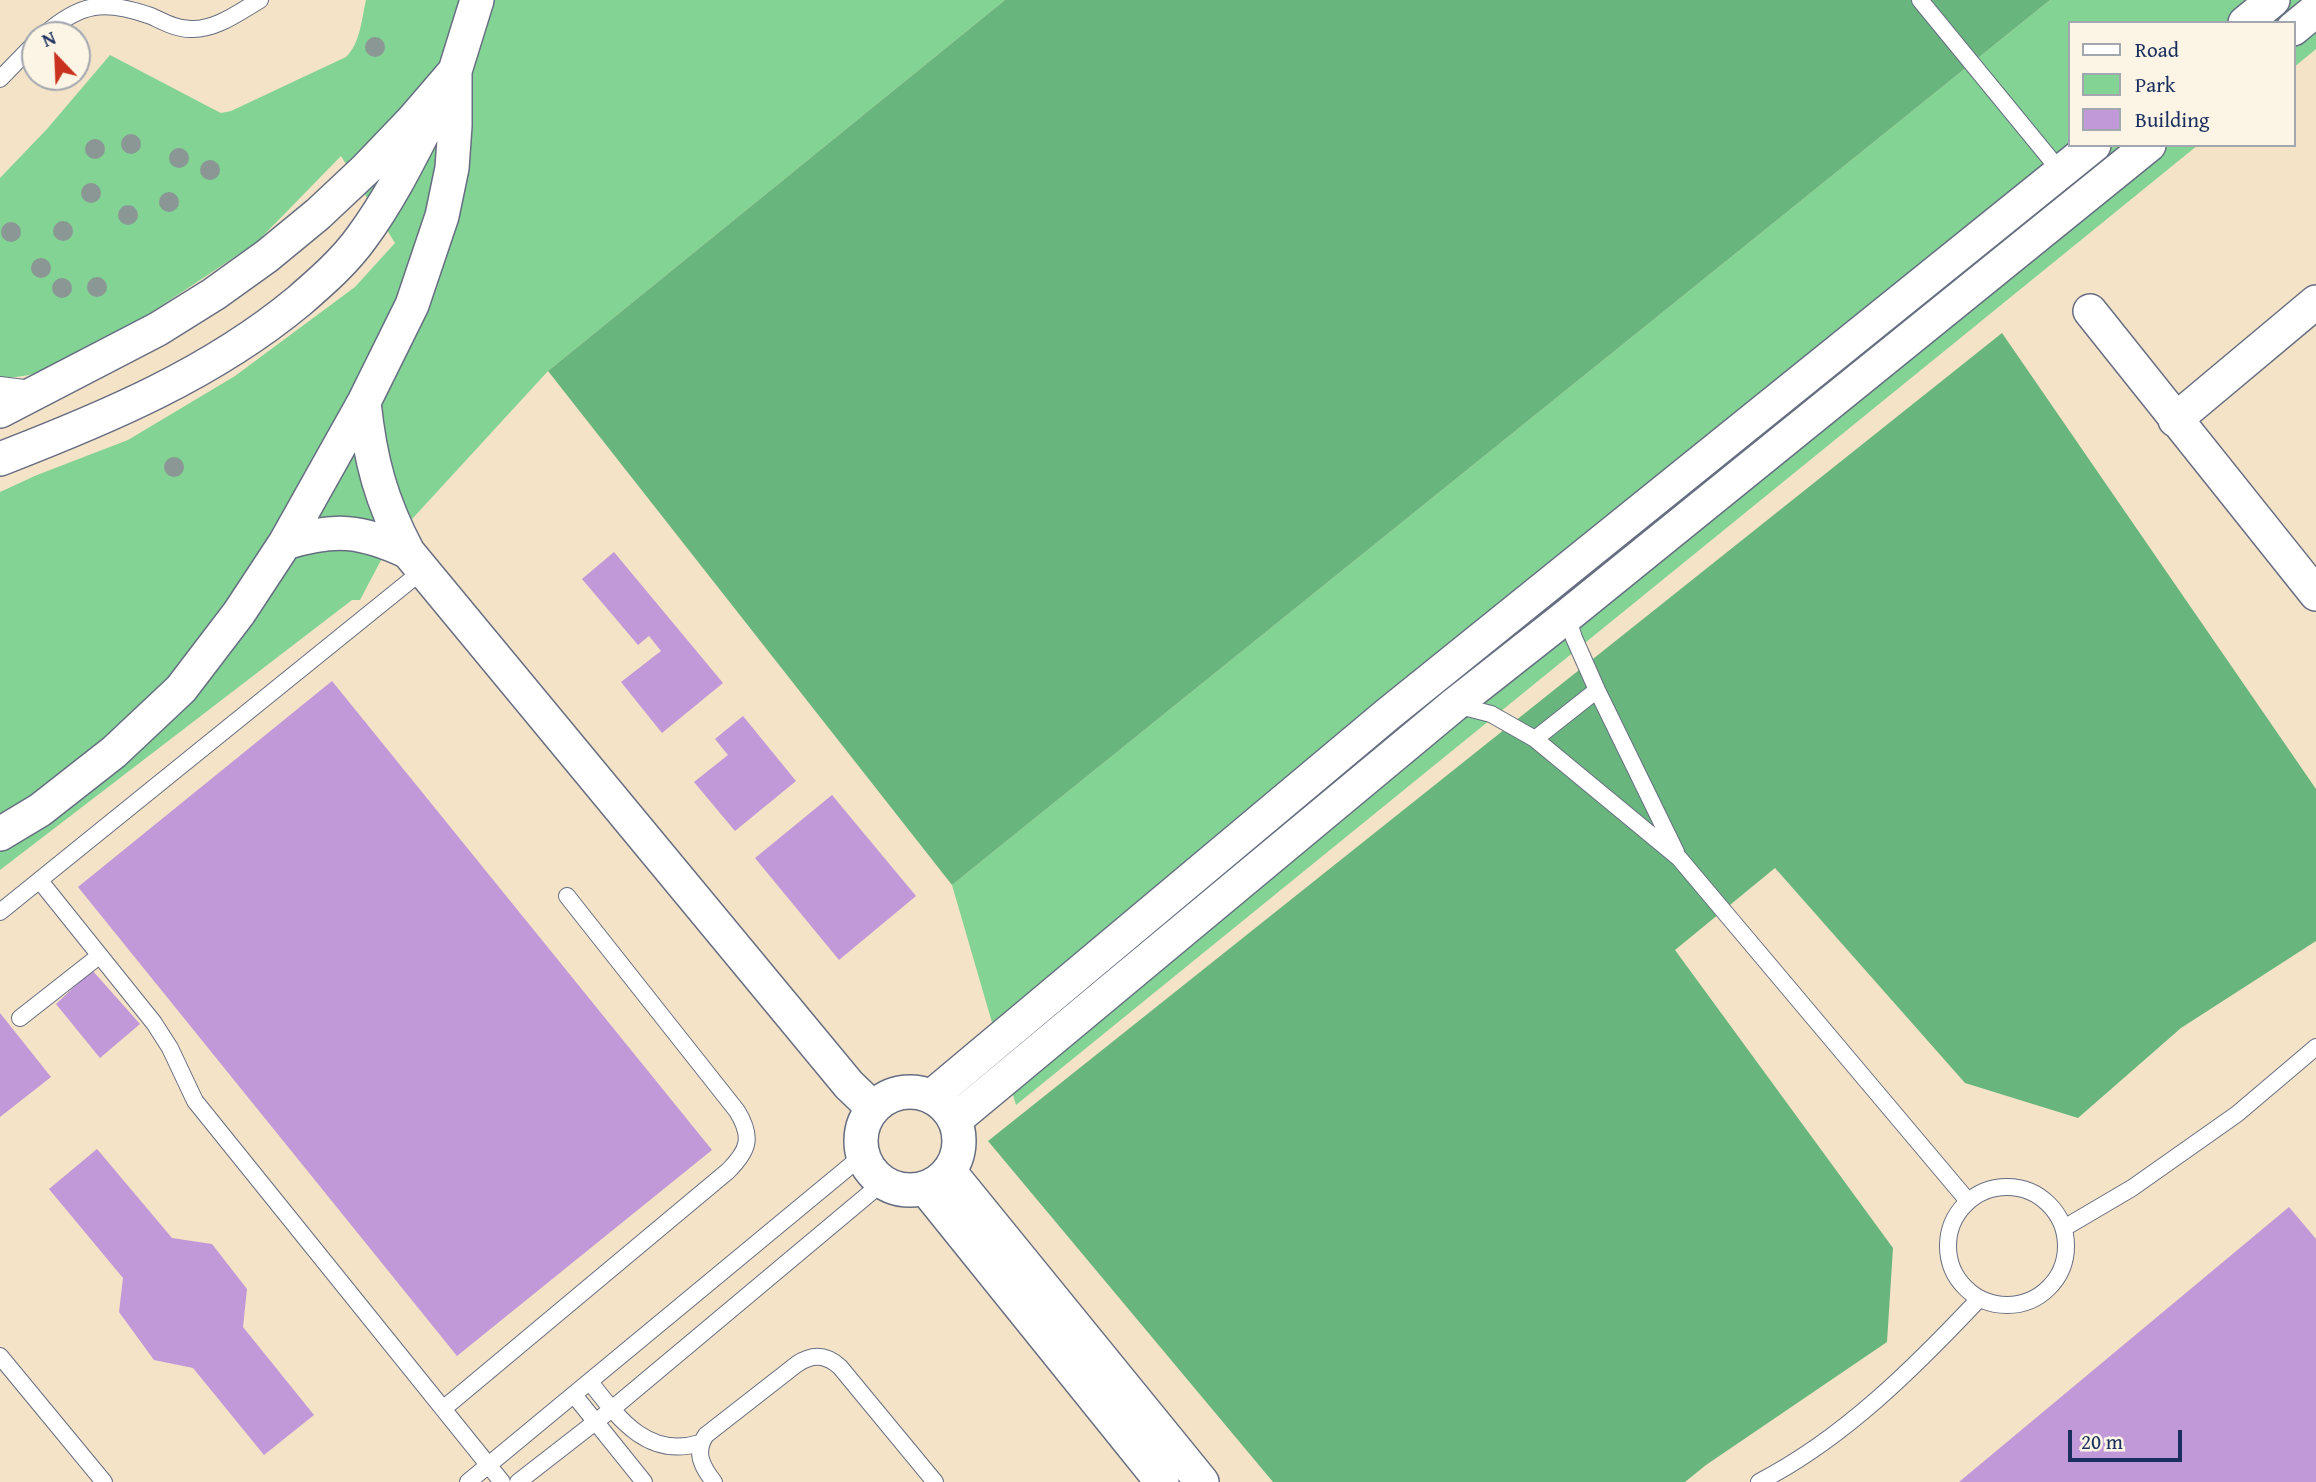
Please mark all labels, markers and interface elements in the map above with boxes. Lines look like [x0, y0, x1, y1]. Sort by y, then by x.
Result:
north arrow [21, 21, 91, 91]
legend [2068, 21, 2295, 147]
text: N [37, 23, 60, 54]
text: Road [2135, 34, 2179, 65]
text: Park [2135, 69, 2176, 100]
text: Building [2135, 104, 2209, 135]
scale bar [2071, 1416, 2185, 1460]
text: 20 m [2081, 1426, 2123, 1457]

